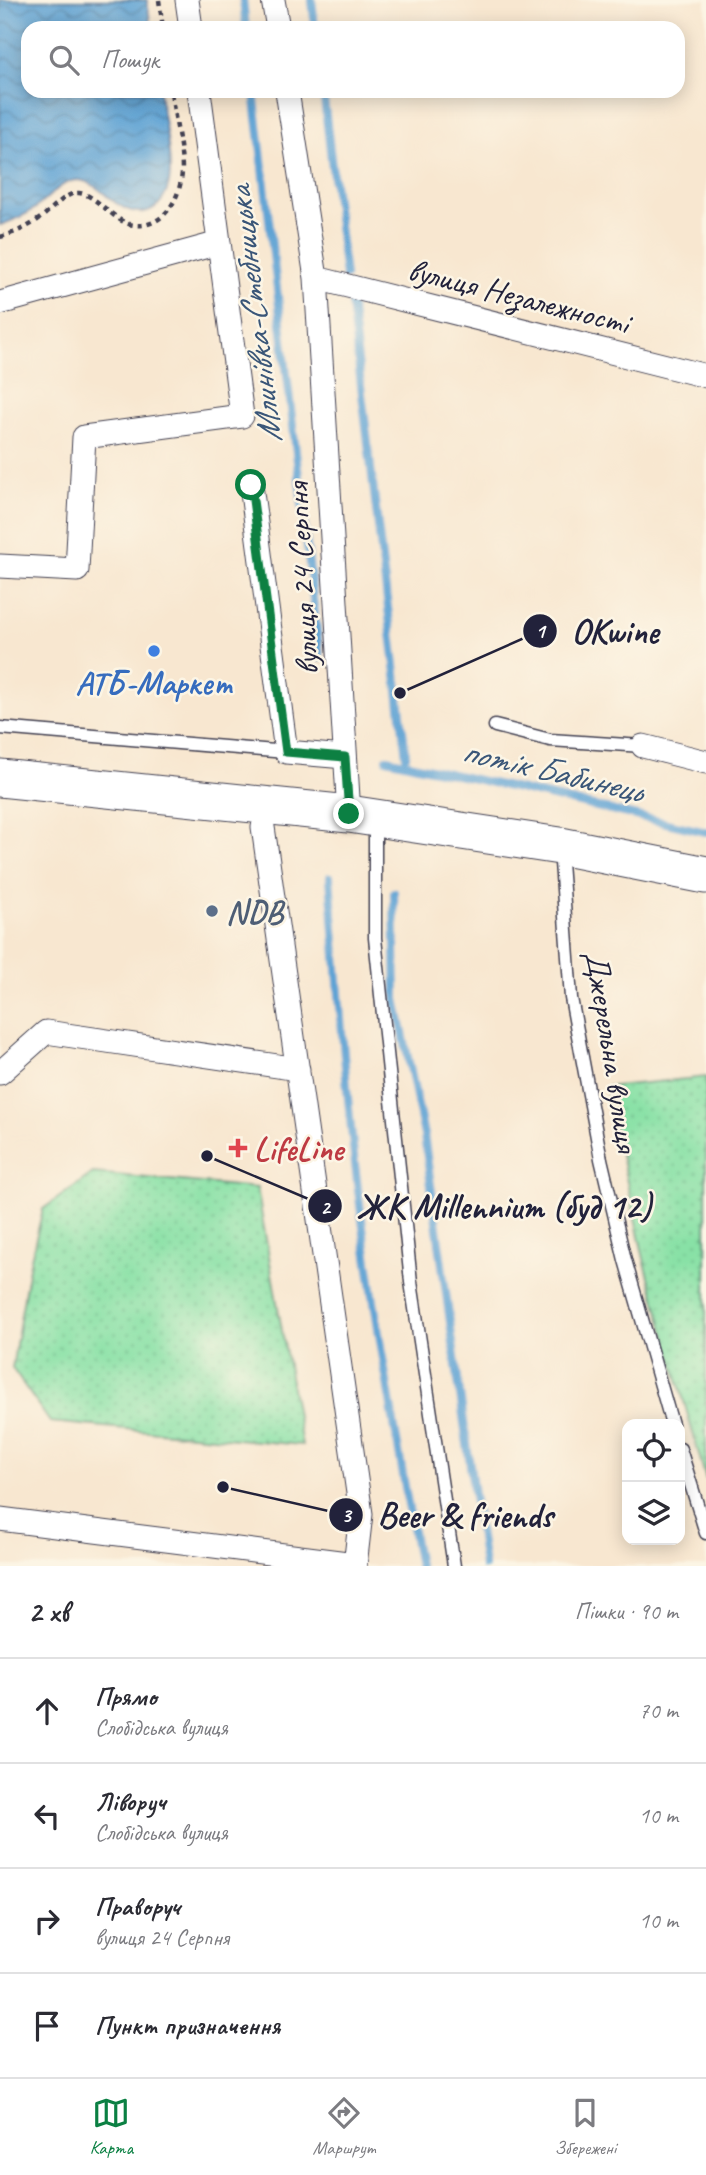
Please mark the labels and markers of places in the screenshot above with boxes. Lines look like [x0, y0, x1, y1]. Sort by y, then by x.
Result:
callout: OKwine [523, 603, 673, 659]
marker: АТБ-Маркет [146, 643, 162, 659]
place label: АТБ-Маркет [76, 662, 233, 704]
place label: NDB [226, 891, 285, 933]
marker: NDB [204, 903, 220, 919]
place label: LifeLine [254, 1128, 346, 1170]
marker: LifeLine [228, 1138, 248, 1158]
callout: ЖК Millennium (буд 12) [308, 1178, 665, 1234]
callout: Beer & friends [328, 1487, 566, 1543]

